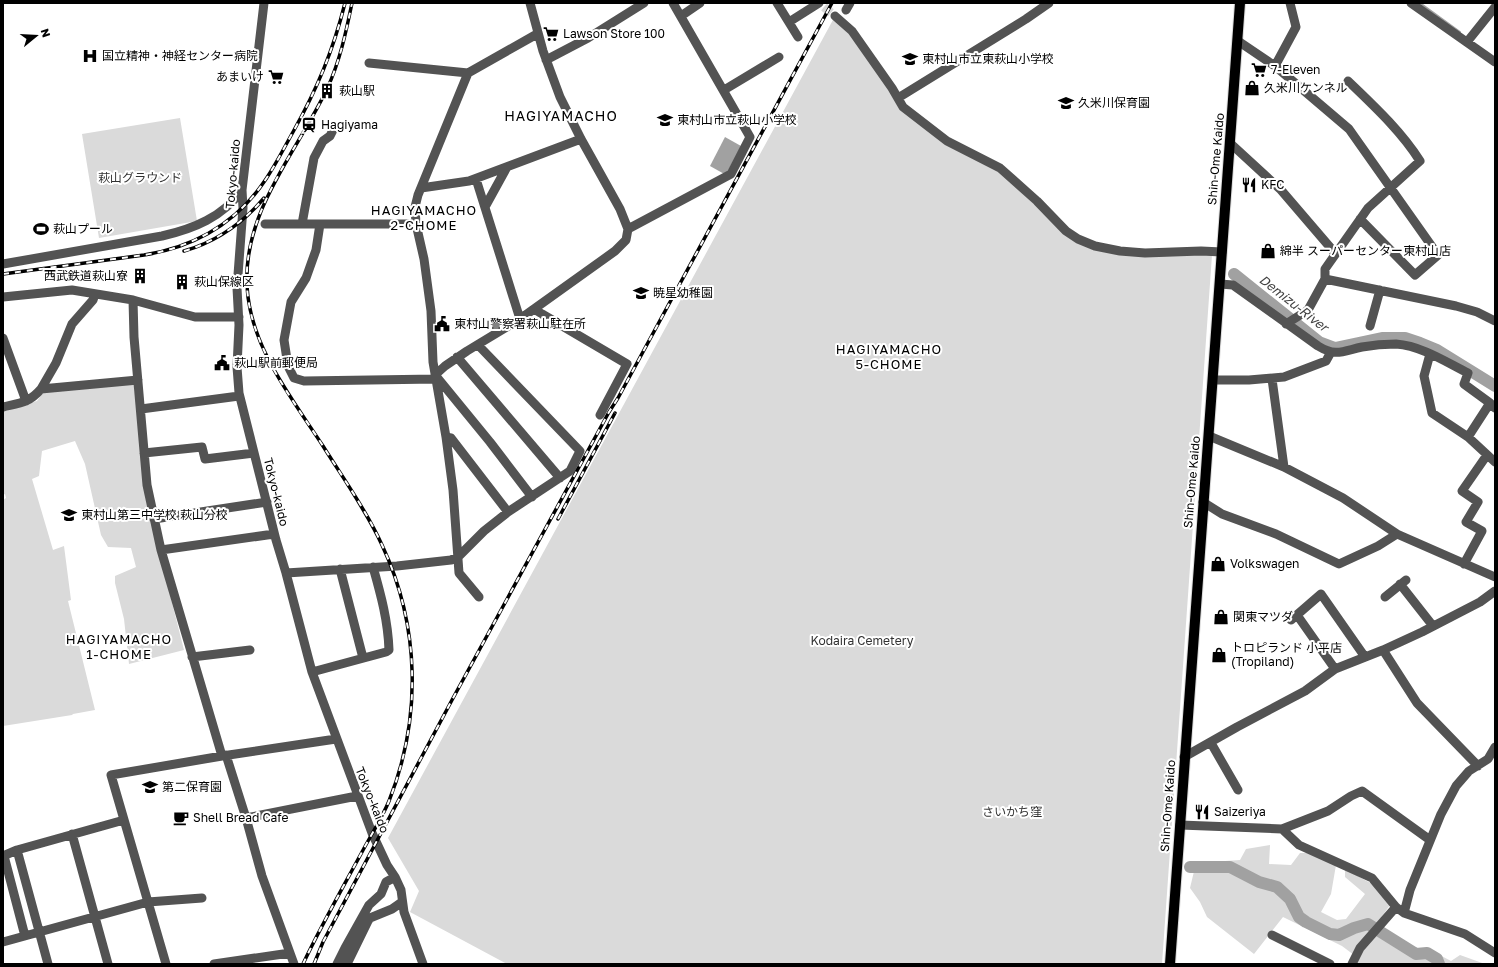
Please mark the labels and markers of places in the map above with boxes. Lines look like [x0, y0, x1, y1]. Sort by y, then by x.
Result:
supermarket icon: Lawson Store 100 [542, 25, 560, 43]
place label: Lawson Store 100 [563, 26, 665, 41]
hospital icon: 国立精神・神経センター病院 [81, 47, 99, 65]
place label: 国立精神・神経センター病院 [102, 48, 258, 63]
school or university icon: 東村山市立東萩山小学校 [901, 50, 919, 68]
place label: 東村山市立東萩山小学校 [922, 51, 1054, 66]
supermarket icon: 7-Eleven [1250, 61, 1268, 79]
place label: 7-Eleven [1271, 62, 1321, 77]
supermarket icon: あまいけ [267, 68, 285, 86]
place label: あまいけ [216, 69, 264, 84]
shop icon: 久米川ケンネル [1243, 79, 1261, 97]
place label: 久米川ケンネル [1264, 80, 1347, 95]
building icon: 萩山駅 [318, 82, 336, 100]
place label: 萩山駅 [339, 83, 375, 98]
school or university icon: 久米川保育園 [1057, 94, 1075, 112]
place label: 久米川保育園 [1078, 95, 1150, 110]
school or university icon: 東村山市立萩山小学校 [656, 111, 674, 129]
place label: 東村山市立萩山小学校 [677, 112, 797, 127]
station icon: Hagiyama [300, 116, 318, 134]
place label: Hagiyama [321, 117, 378, 132]
restaurant icon: KFC [1240, 176, 1258, 194]
place label: KFC [1261, 177, 1285, 192]
sports icon: 萩山プール [32, 220, 50, 238]
place label: 萩山プール [53, 221, 113, 236]
shop icon: 綿半 スーパーセンター東村山店 [1259, 242, 1277, 260]
place label: 綿半 スーパーセンター東村山店 [1280, 243, 1451, 258]
building icon: 西武鉄道萩山寮 [131, 267, 149, 285]
place label: 西武鉄道萩山寮 [44, 268, 128, 283]
building icon: 萩山保線区 [173, 273, 191, 291]
place label: 萩山保線区 [194, 274, 254, 289]
school or university icon: 暁星幼稚園 [632, 284, 650, 302]
place label: 暁星幼稚園 [653, 285, 713, 300]
public building icon: 東村山警察署萩山駐在所 [433, 315, 451, 333]
place label: 東村山警察署萩山駐在所 [454, 316, 586, 331]
public building icon: 萩山駅前郵便局 [213, 354, 231, 372]
place label: 萩山駅前郵便局 [234, 355, 318, 370]
school or university icon: 東村山第三中学校 萩山分校 [60, 506, 78, 524]
place label: 東村山第三中学校 萩山分校 [81, 507, 228, 522]
shop icon: Volkswagen [1209, 555, 1227, 573]
place label: Volkswagen [1230, 556, 1299, 571]
shop icon: 関東マツダ [1212, 608, 1230, 626]
place label: 関東マツダ [1233, 609, 1293, 624]
place label: トロピランド 小平店 (Tropiland) [1231, 640, 1342, 669]
shop icon: トロピランド 小平店 (Tropiland) [1210, 646, 1228, 664]
school or university icon: 第二保育園 [141, 778, 159, 796]
place label: 第二保育園 [162, 779, 222, 794]
restaurant icon: Saizeriya [1193, 803, 1211, 821]
place label: Saizeriya [1214, 804, 1266, 819]
cafe icon: Shell Bread Cafe [172, 809, 190, 827]
place label: Shell Bread Cafe [193, 810, 289, 825]

